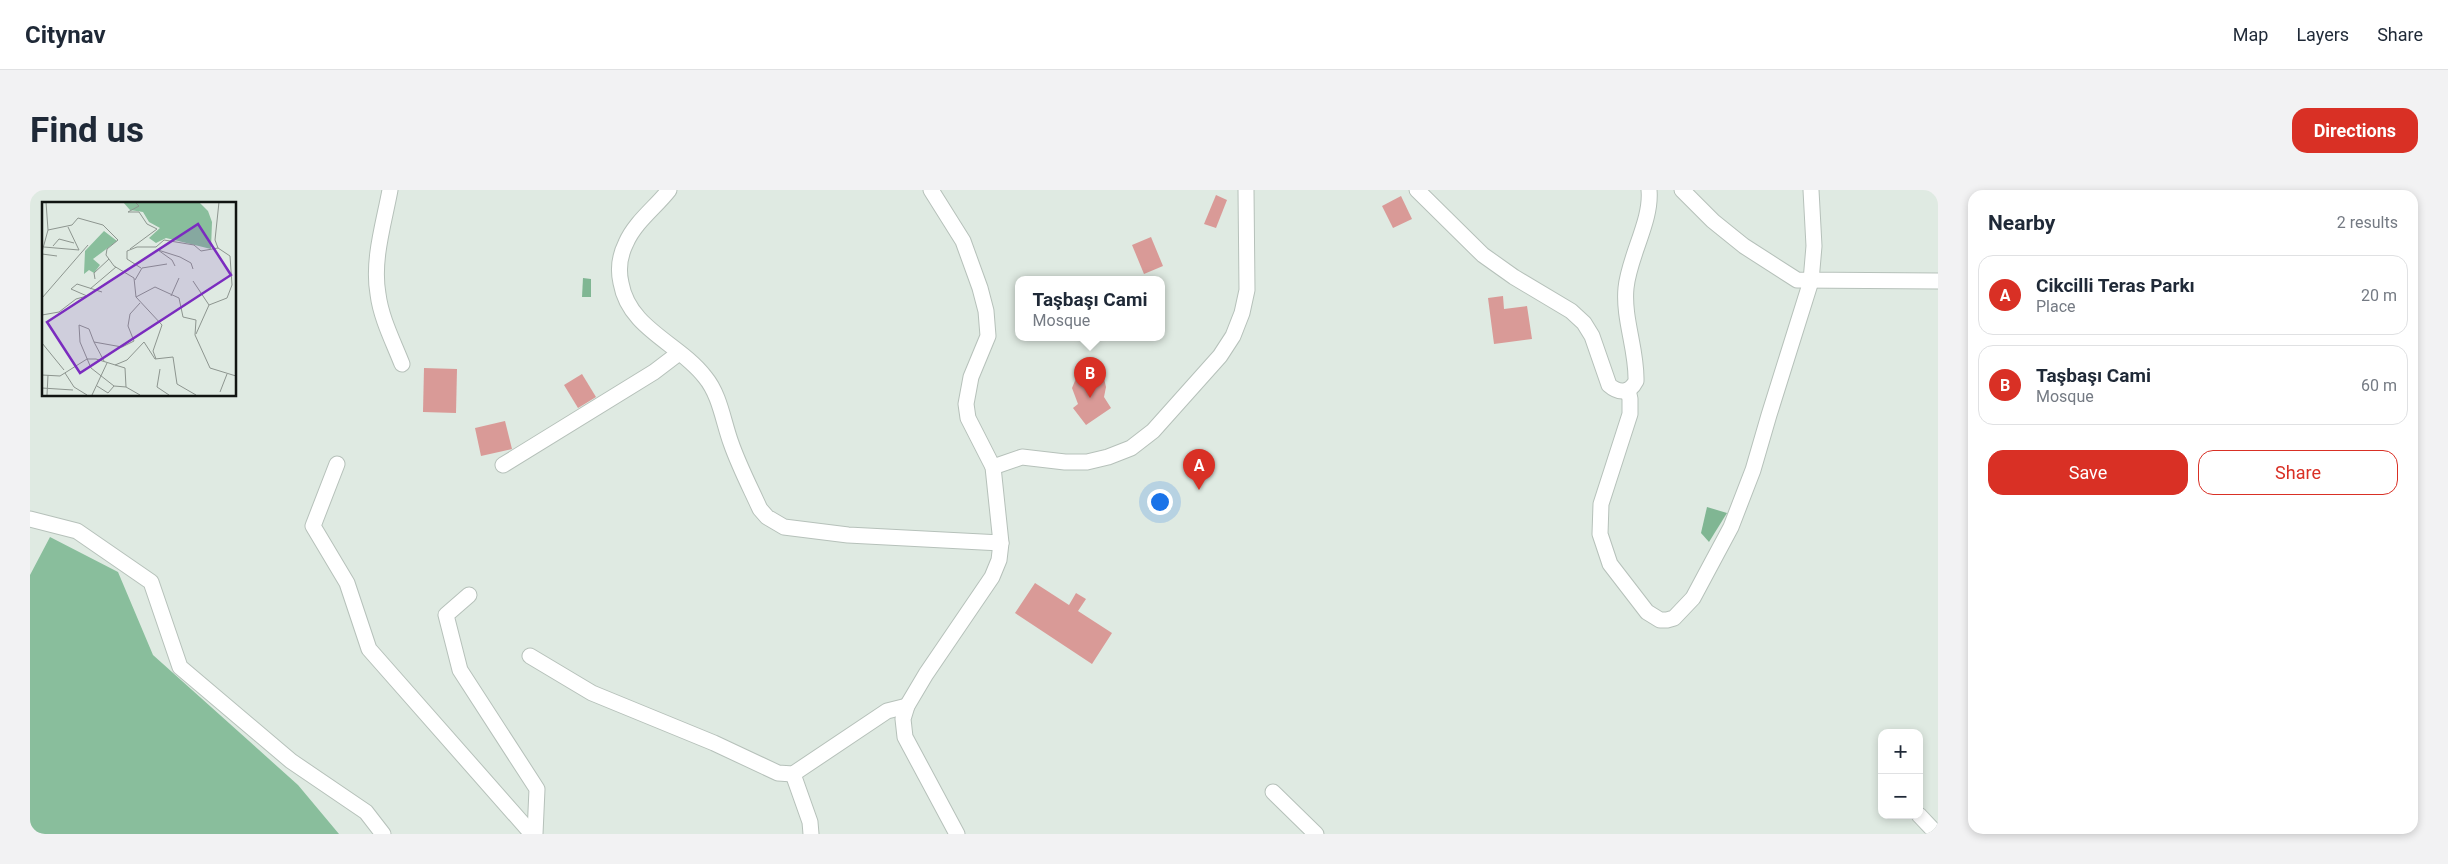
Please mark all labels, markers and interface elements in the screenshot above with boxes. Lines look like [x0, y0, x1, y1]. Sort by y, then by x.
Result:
text: Citynav [25, 21, 106, 49]
text: Map [2233, 24, 2268, 45]
text: Layers [2296, 24, 2349, 45]
text: Share [2377, 24, 2423, 45]
button: Directions [2292, 108, 2418, 153]
text: Find us [30, 110, 144, 151]
inset map [42, 202, 236, 396]
text: Nearby [1988, 211, 2055, 235]
text: 2 results [2337, 213, 2398, 232]
text: Cikcilli Teras Parkı [2036, 274, 2195, 297]
popup [1015, 276, 1165, 341]
text: A [2000, 286, 2010, 305]
text: 20 m [2361, 286, 2397, 305]
text: Taşbaşı Cami [1033, 288, 1147, 311]
text: Place [2036, 297, 2076, 316]
text: Mosque [1033, 311, 1090, 330]
pin: B [1074, 357, 1106, 398]
text: Taşbaşı Cami [2036, 364, 2151, 387]
text: B [2000, 376, 2010, 395]
text: 60 m [2361, 376, 2397, 395]
text: Mosque [2036, 387, 2094, 406]
pin: A [1183, 449, 1215, 490]
button: Save [1988, 450, 2188, 495]
button: Share [2198, 450, 2398, 495]
your location [1147, 489, 1173, 515]
map controls [1878, 729, 1923, 819]
button: + [1878, 729, 1923, 774]
button: − [1878, 774, 1923, 819]

